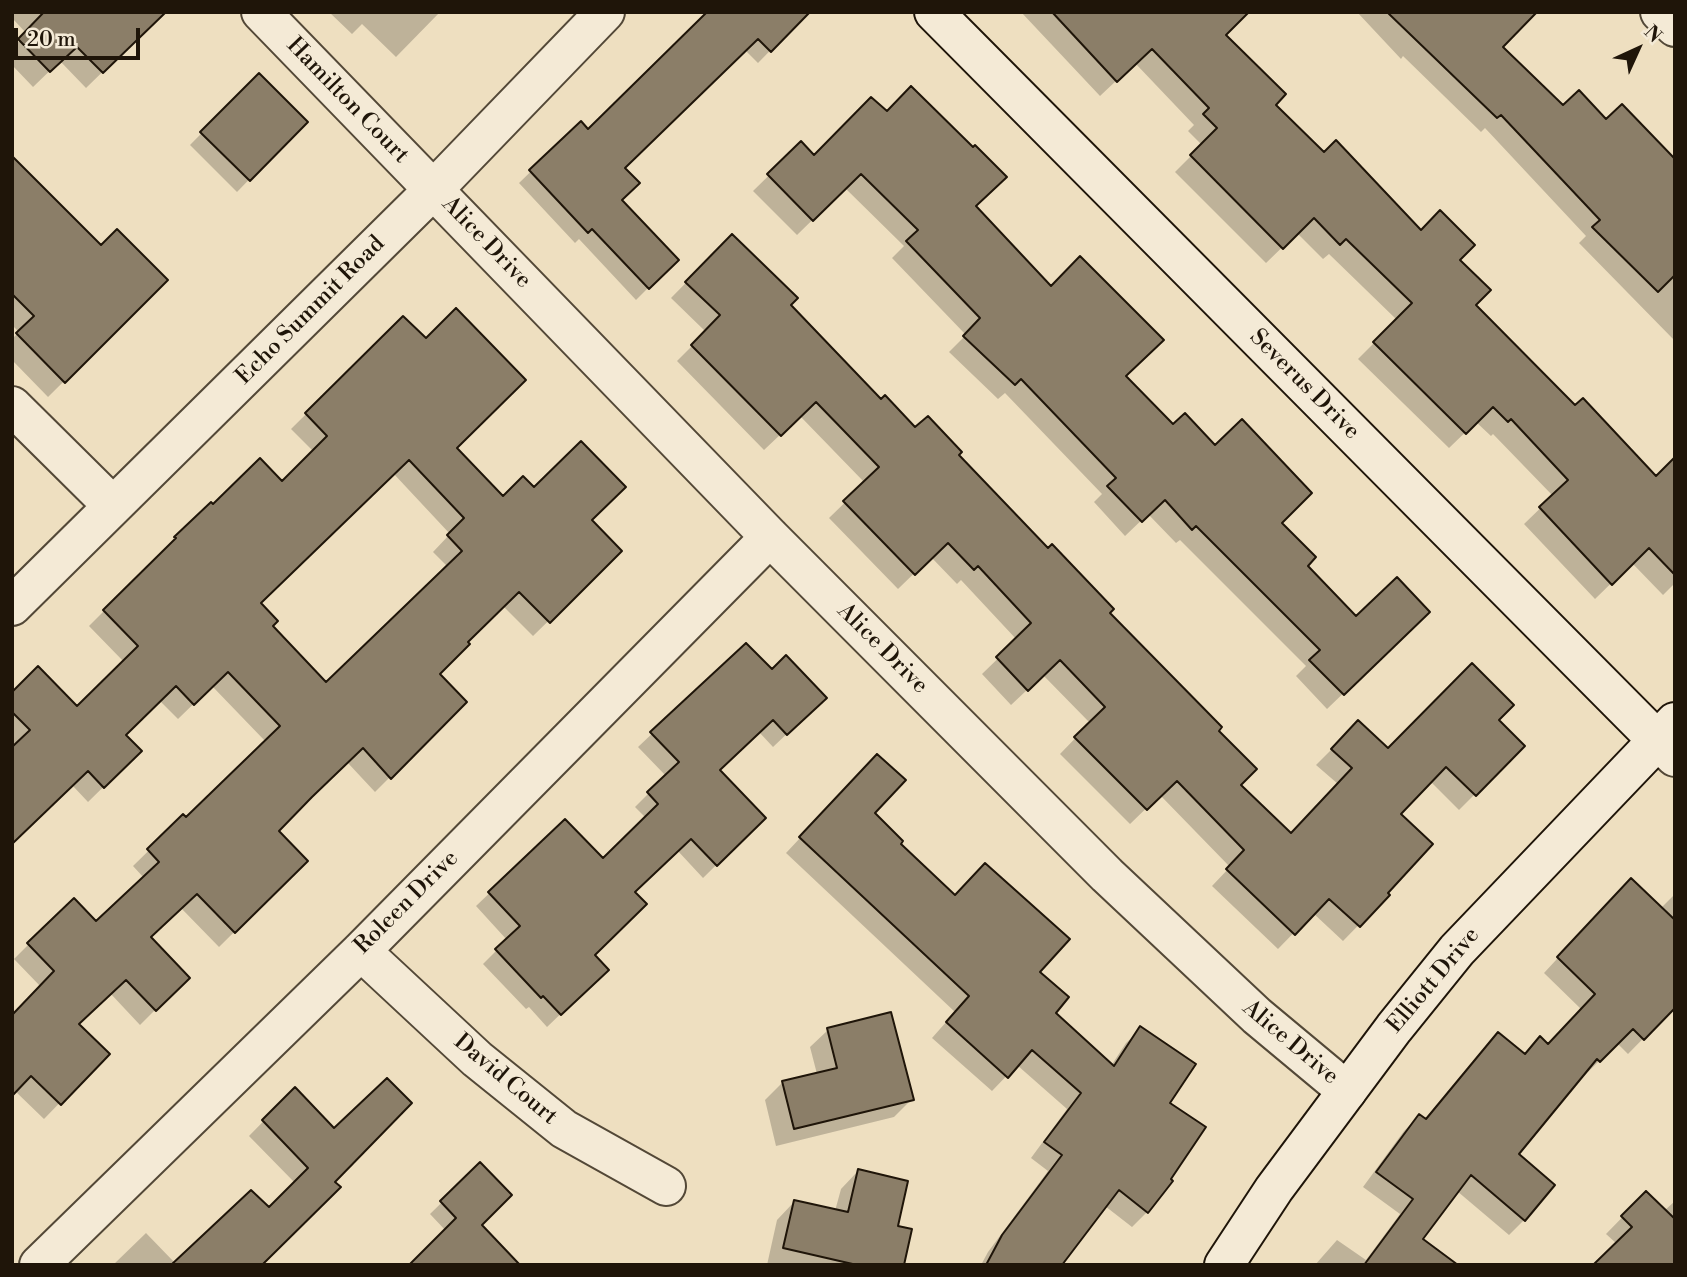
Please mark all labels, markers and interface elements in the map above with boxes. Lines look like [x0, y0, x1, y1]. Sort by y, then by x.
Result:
scale bar [18, 14, 144, 58]
north arrow [1603, 14, 1673, 84]
text: N [1639, 20, 1667, 48]
text: 20 m [27, 27, 76, 53]
street label: Hamilton Court [280, 32, 414, 170]
street label: Alice Drive [436, 191, 536, 295]
street label: Echo Summit Road [231, 231, 391, 391]
street label: Severus Drive [1243, 324, 1365, 446]
street label: Alice Drive [831, 598, 933, 700]
street label: Roleen Drive [349, 845, 465, 961]
street label: Elliott Drive [1382, 923, 1486, 1039]
street label: Alice Drive [1236, 995, 1344, 1091]
street label: David Court [448, 1029, 562, 1131]

